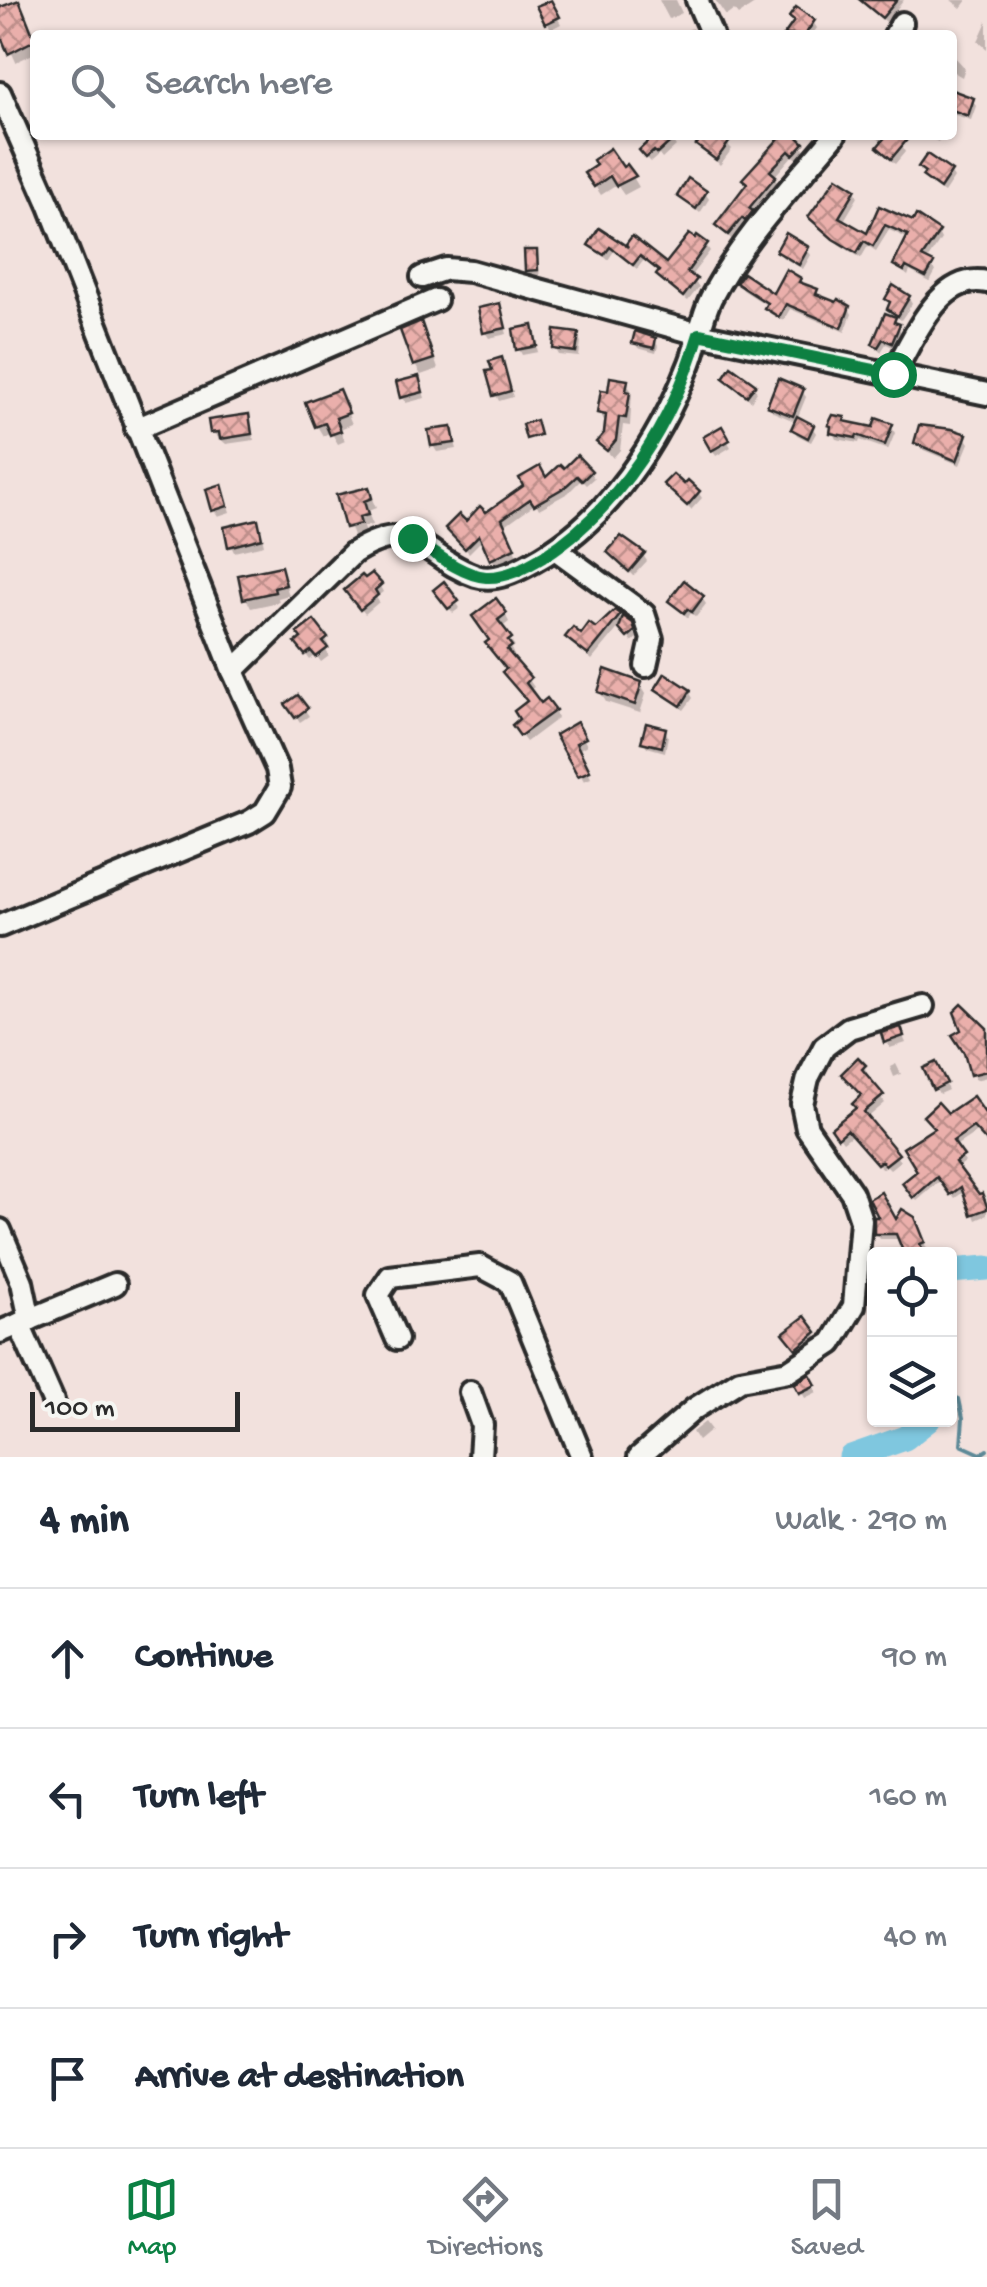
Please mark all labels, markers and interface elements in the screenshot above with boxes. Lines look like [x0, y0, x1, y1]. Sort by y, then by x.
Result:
search box [30, 30, 957, 140]
icon: search [65, 58, 120, 113]
text: Search here [145, 63, 332, 107]
route start [871, 352, 917, 398]
route end [390, 516, 436, 562]
map controls [867, 1247, 957, 1427]
button: locate [867, 1247, 957, 1337]
button: layers [867, 1337, 957, 1427]
scale bar [30, 1387, 240, 1432]
text: 100 m [45, 1393, 115, 1426]
text: 4 min [40, 1498, 129, 1547]
text: Walk · 290 m [775, 1503, 947, 1541]
icon: ahead [40, 1631, 95, 1686]
text: Continue [135, 1636, 273, 1680]
text: 90 m [883, 1639, 947, 1677]
icon: left [40, 1771, 95, 1826]
text: Turn left [135, 1776, 263, 1820]
text: 160 m [869, 1779, 947, 1817]
icon: right [40, 1911, 95, 1966]
text: Turn right [135, 1916, 287, 1960]
text: 40 m [883, 1919, 947, 1957]
icon: arrive [40, 2051, 95, 2106]
text: Arrive at destination [135, 2056, 464, 2100]
tab: Map [124, 2172, 179, 2265]
tab: Directions [428, 2172, 542, 2265]
tab: Saved [791, 2172, 863, 2265]

